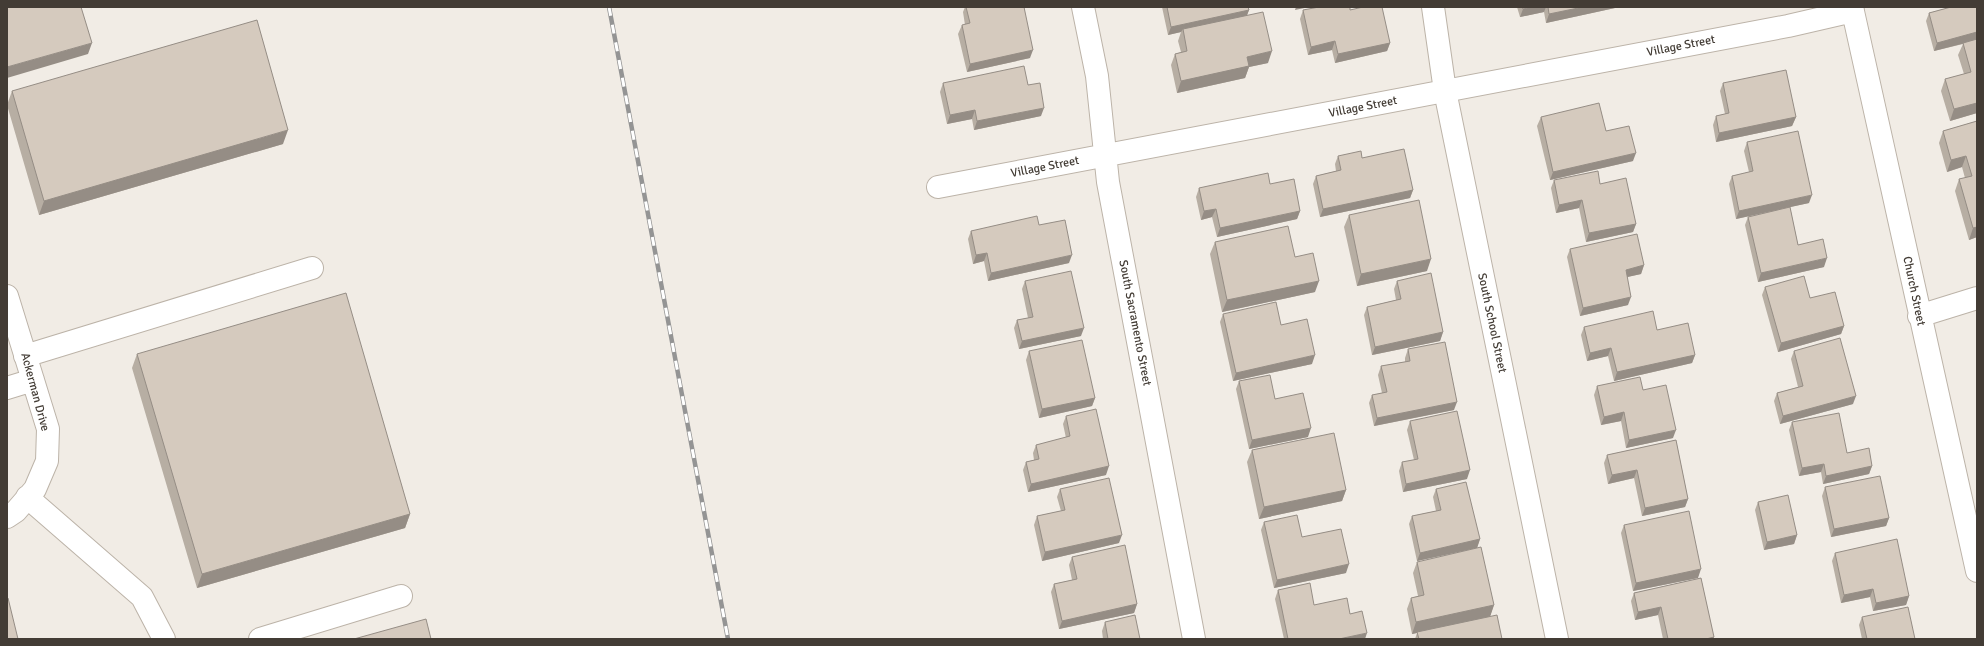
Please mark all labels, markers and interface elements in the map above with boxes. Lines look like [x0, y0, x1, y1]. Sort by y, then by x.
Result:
street label: Village Street [1646, 32, 1716, 60]
street label: Village Street [1328, 93, 1398, 121]
street label: Village Street [1010, 153, 1080, 181]
street label: Church Street [1899, 255, 1929, 327]
street label: South Sacramento Street [1115, 259, 1155, 387]
street label: South School Street [1474, 272, 1510, 374]
street label: Ackerman Drive [17, 351, 53, 433]

